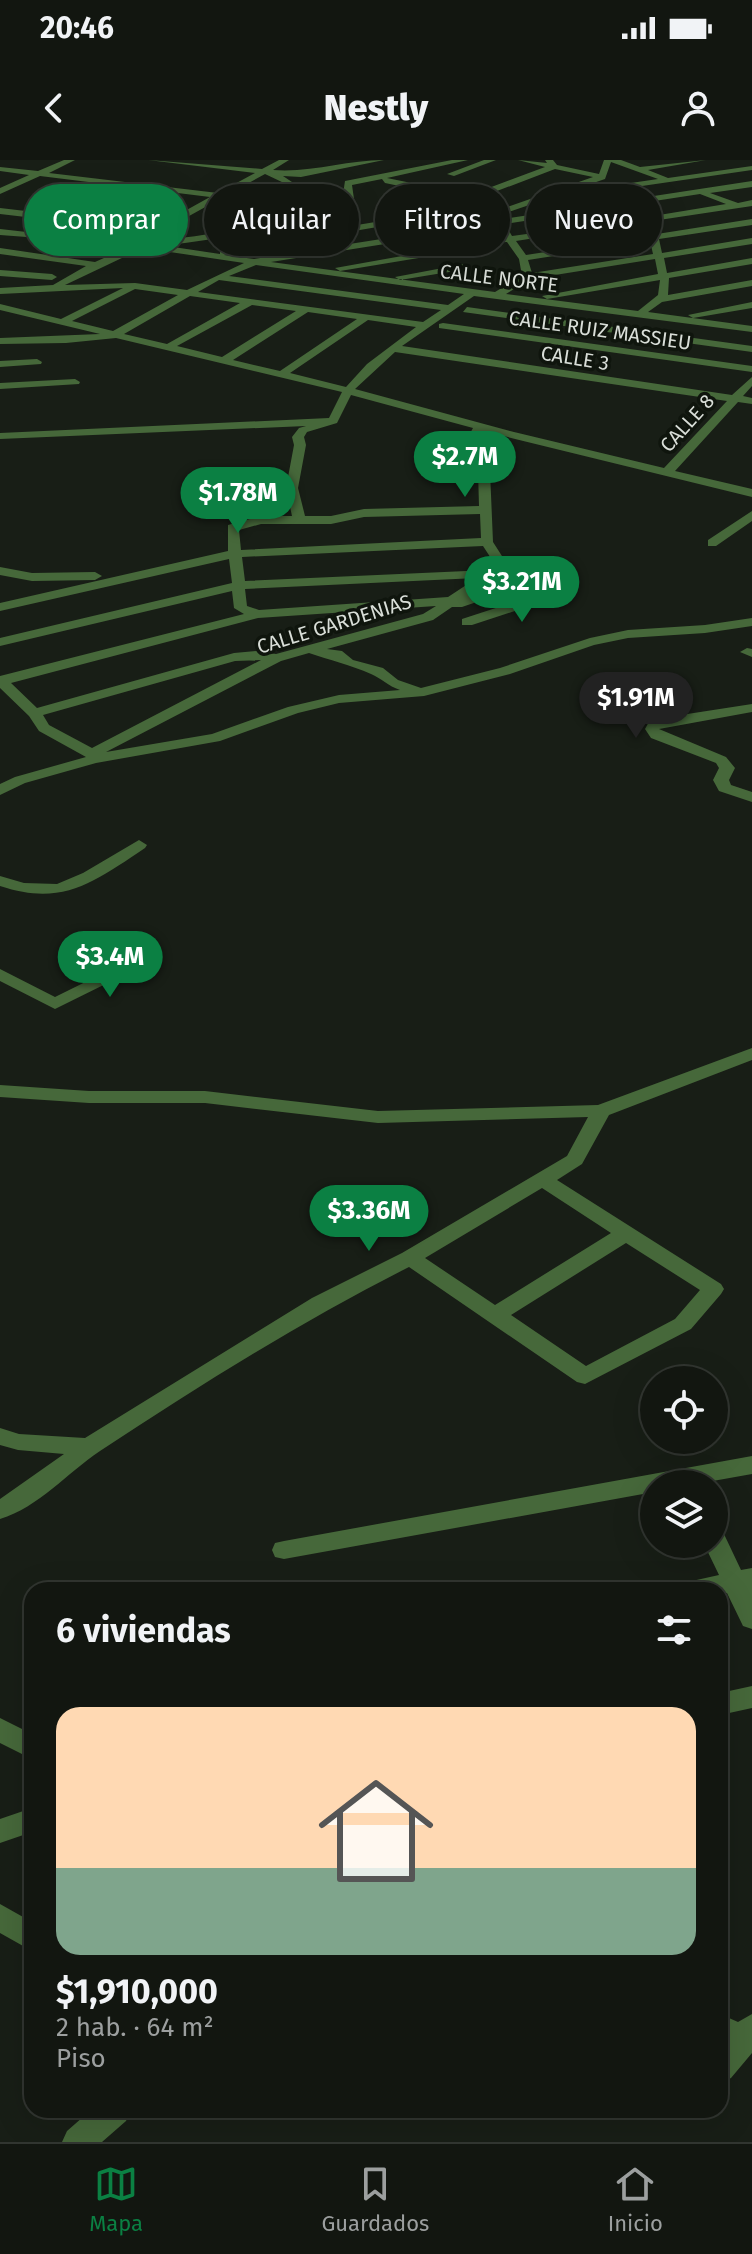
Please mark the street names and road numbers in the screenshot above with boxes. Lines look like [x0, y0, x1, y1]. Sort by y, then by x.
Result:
street label: CALLE NORTE [439, 259, 559, 297]
street label: CALLE RUIZ MASSIEU [507, 305, 693, 355]
street label: CALLE 3 [539, 341, 611, 375]
street label: CALLE 8 [655, 389, 719, 457]
street label: CALLE GARDENIAS [254, 589, 414, 659]

